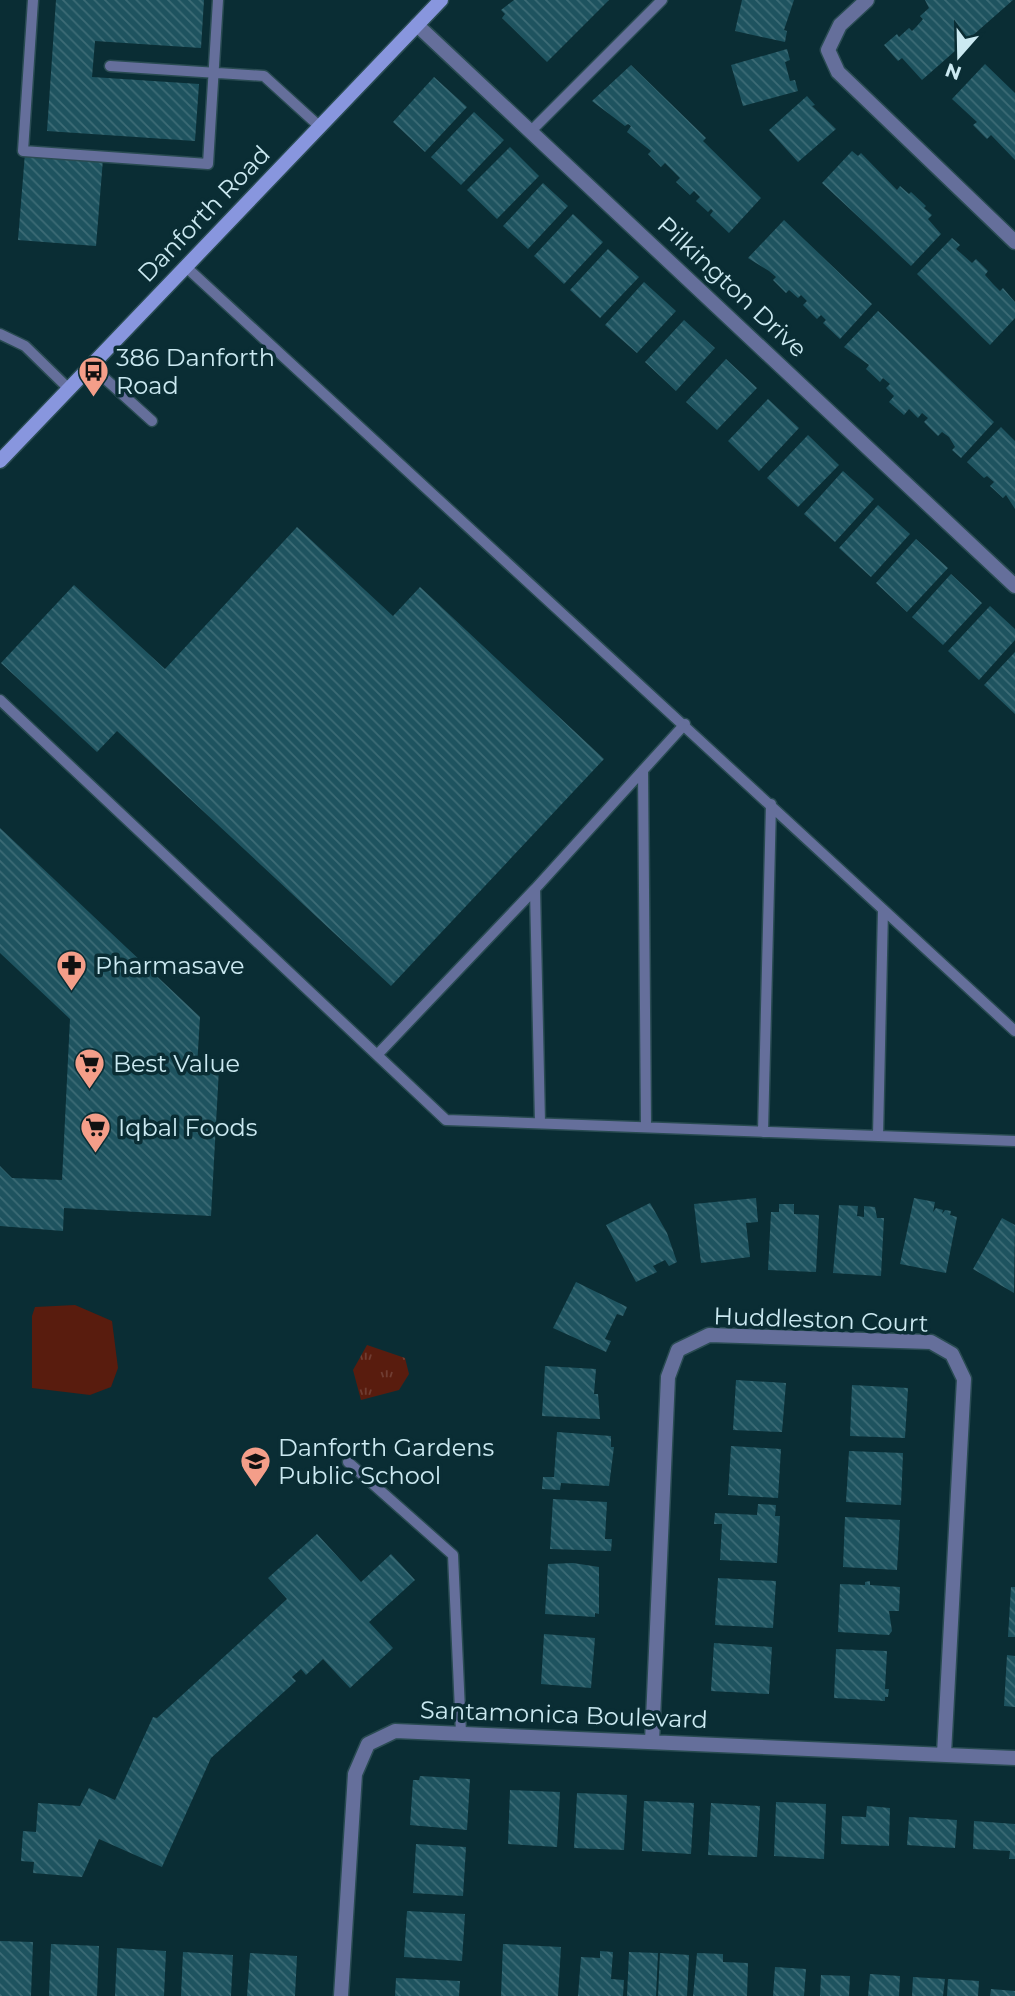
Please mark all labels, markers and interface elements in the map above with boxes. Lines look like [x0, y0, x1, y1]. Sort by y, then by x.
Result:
north arrow [924, 21, 994, 91]
text: N [942, 58, 965, 85]
street label: Danforth Road [131, 139, 276, 288]
street label: Pilkington Drive [652, 210, 813, 363]
place label: 386 Danforth Road [116, 343, 275, 400]
bus stop icon: 386 Danforth Road [76, 355, 110, 399]
pharmacy icon: Pharmasave [55, 949, 89, 993]
place label: Pharmasave [95, 951, 244, 980]
supermarket icon: Best Value [73, 1047, 107, 1091]
place label: Best Value [113, 1049, 240, 1078]
supermarket icon: Iqbal Foods [78, 1111, 112, 1155]
place label: Iqbal Foods [118, 1113, 257, 1142]
street label: Huddleston Court [713, 1301, 929, 1338]
place label: Danforth Gardens Public School [278, 1433, 494, 1490]
school or university icon: Danforth Gardens Public School [238, 1445, 272, 1489]
street label: Santamonica Boulevard [420, 1695, 708, 1734]

